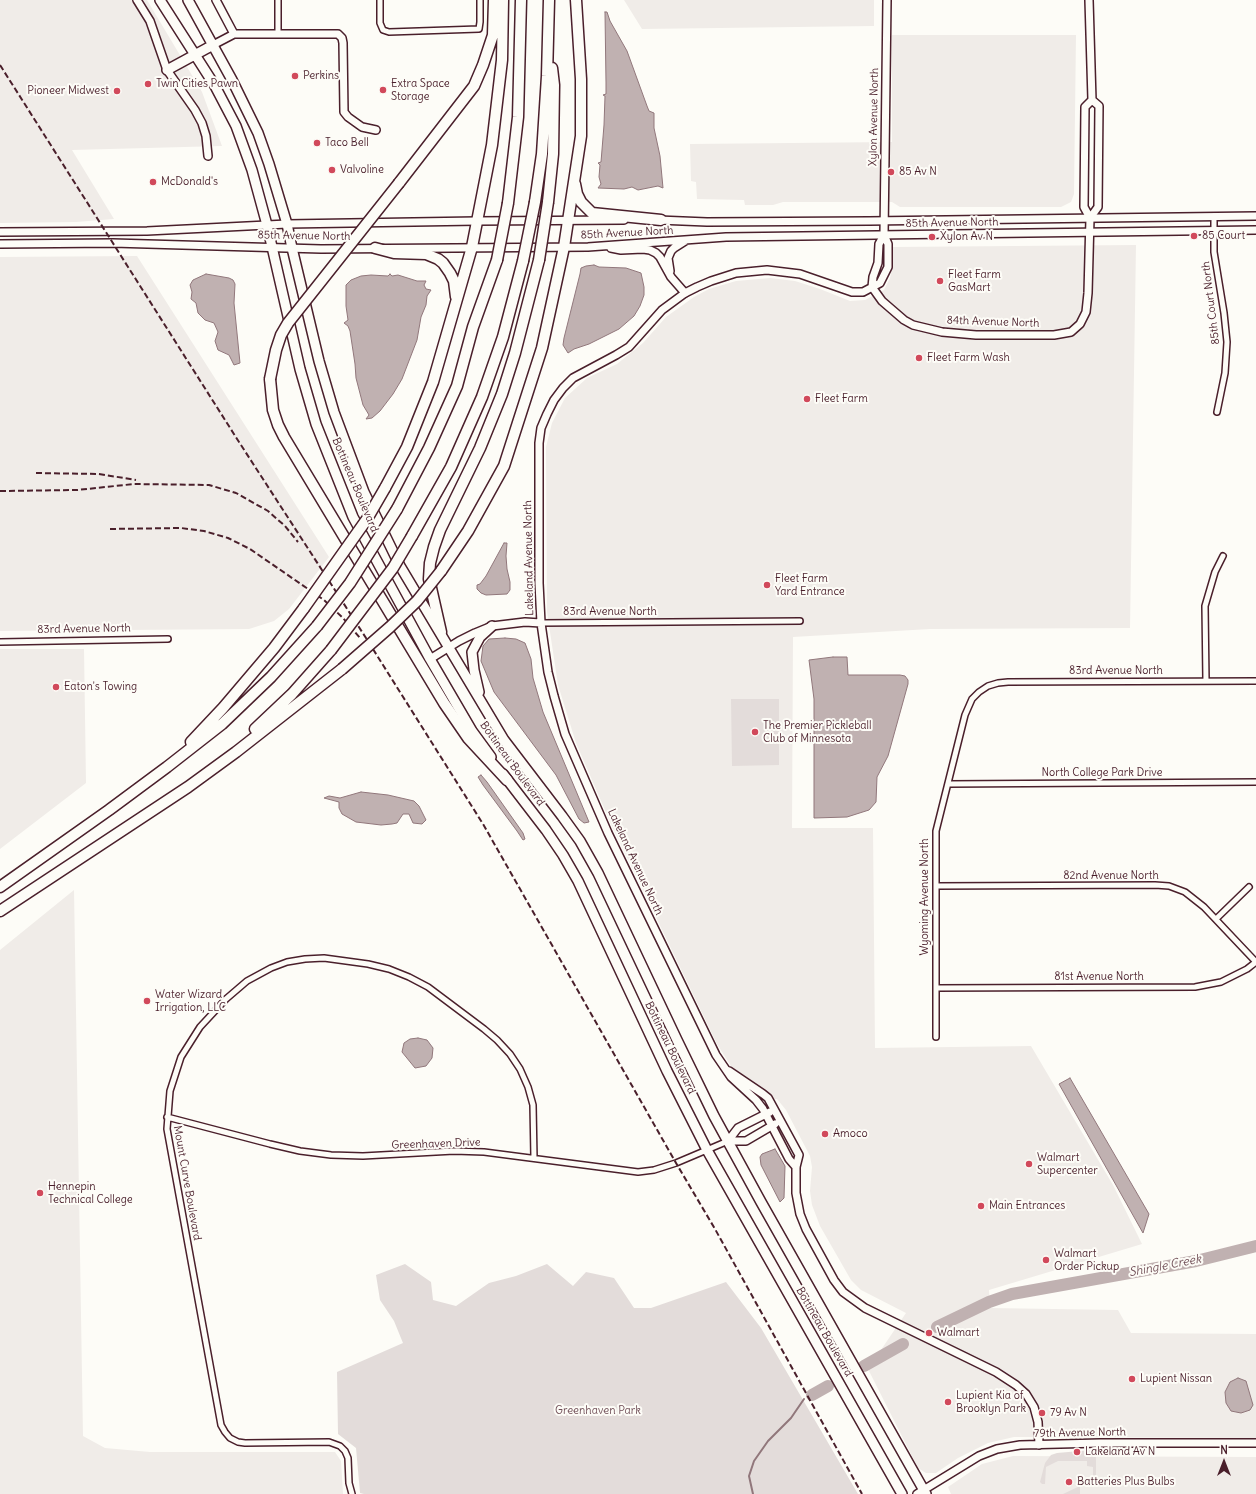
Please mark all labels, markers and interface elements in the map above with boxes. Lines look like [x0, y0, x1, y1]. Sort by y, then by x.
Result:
street label: Xylon Avenue North [867, 68, 881, 166]
place label: Perkins [303, 69, 339, 83]
marker: Perkins [290, 71, 300, 81]
place label: Twin Cities Pawn [156, 77, 238, 91]
place label: Extra Space Storage [391, 77, 450, 103]
marker: Twin Cities Pawn [143, 79, 153, 89]
place label: Pioneer Midwest [27, 84, 109, 98]
marker: Extra Space Storage [378, 85, 388, 95]
marker: Pioneer Midwest [112, 86, 122, 96]
place label: Taco Bell [325, 136, 369, 150]
marker: Taco Bell [312, 138, 322, 148]
place label: Valvoline [340, 163, 384, 177]
marker: Valvoline [327, 165, 337, 175]
place label: 85 Av N [899, 165, 937, 179]
marker: 85 Av N [886, 167, 896, 177]
place label: McDonald's [161, 175, 218, 189]
marker: McDonald's [148, 177, 158, 187]
street label: 85th Avenue North [905, 216, 999, 230]
street label: 85th Avenue North [580, 224, 674, 242]
street label: 85th Avenue North [257, 229, 351, 243]
place label: 85 Court [1202, 229, 1245, 243]
place label: Xylon Av N [940, 230, 993, 244]
marker: 85 Court [1189, 231, 1199, 241]
marker: Xylon Av N [927, 232, 937, 242]
street label: 85th Court North [1199, 260, 1223, 346]
place label: Fleet Farm GasMart [948, 268, 1001, 294]
marker: Fleet Farm GasMart [935, 276, 945, 286]
street label: 84th Avenue North [946, 314, 1040, 330]
place label: Fleet Farm Wash [927, 351, 1010, 365]
marker: Fleet Farm Wash [914, 353, 924, 363]
place label: Fleet Farm [815, 392, 868, 406]
marker: Fleet Farm [802, 394, 812, 404]
street label: Bottineau Boulevard [329, 436, 381, 534]
street label: Lakeland Avenue North [521, 500, 537, 616]
place label: Fleet Farm Yard Entrance [775, 572, 845, 598]
marker: Fleet Farm Yard Entrance [762, 580, 772, 590]
street label: 83rd Avenue North [563, 605, 657, 619]
street label: 83rd Avenue North [37, 622, 131, 636]
street label: 83rd Avenue North [1069, 664, 1163, 678]
place label: Eaton's Towing [64, 680, 137, 694]
marker: Eaton's Towing [51, 682, 61, 692]
street label: Bottineau Boulevard [477, 719, 547, 809]
place label: The Premier Pickleball Club of Minnesota [763, 719, 871, 745]
marker: The Premier Pickleball Club of Minnesota [750, 727, 760, 737]
street label: North College Park Drive [1041, 766, 1163, 780]
street label: Lakeland Avenue North [605, 807, 665, 917]
street label: Wyoming Avenue North [918, 838, 932, 956]
street label: 82nd Avenue North [1063, 869, 1159, 883]
street label: 81st Avenue North [1054, 970, 1144, 984]
place label: Water Wizard Irrigation, LLC [155, 988, 226, 1014]
marker: Water Wizard Irrigation, LLC [142, 996, 152, 1006]
street label: Bottineau Boulevard [642, 1000, 698, 1096]
street label: Mount Curve Boulevard [170, 1124, 204, 1242]
place label: Amoco [833, 1127, 868, 1141]
marker: Amoco [820, 1129, 830, 1139]
street label: Greenhaven Drive [391, 1136, 481, 1152]
place label: Walmart Supercenter [1037, 1151, 1098, 1177]
marker: Walmart Supercenter [1024, 1159, 1034, 1169]
place label: Hennepin Technical College [48, 1180, 133, 1206]
marker: Hennepin Technical College [35, 1188, 45, 1198]
place label: Main Entrances [989, 1199, 1065, 1213]
marker: Main Entrances [976, 1201, 986, 1211]
place label: Walmart Order Pickup [1054, 1247, 1119, 1273]
water label: Shingle Creek [1128, 1252, 1202, 1280]
marker: Walmart Order Pickup [1041, 1255, 1051, 1265]
street label: Bottineau Boulevard [793, 1285, 855, 1379]
place label: Walmart [937, 1326, 980, 1340]
marker: Walmart [924, 1328, 934, 1338]
place label: Lupient Nissan [1140, 1372, 1212, 1386]
marker: Lupient Nissan [1127, 1374, 1137, 1384]
place label: Lupient Kia of Brooklyn Park [956, 1389, 1026, 1415]
marker: Lupient Kia of Brooklyn Park [943, 1397, 953, 1407]
park label: Greenhaven Park [555, 1404, 641, 1418]
place label: 79 Av N [1050, 1406, 1087, 1420]
marker: 79 Av N [1037, 1408, 1047, 1418]
street label: 79th Avenue North [1034, 1426, 1126, 1440]
north arrow [1204, 1442, 1244, 1482]
text: N [1220, 1443, 1228, 1457]
place label: Lakeland Av N [1085, 1445, 1155, 1459]
marker: Lakeland Av N [1072, 1447, 1082, 1457]
place label: Batteries Plus Bulbs [1077, 1475, 1175, 1489]
marker: Batteries Plus Bulbs [1064, 1477, 1074, 1487]

